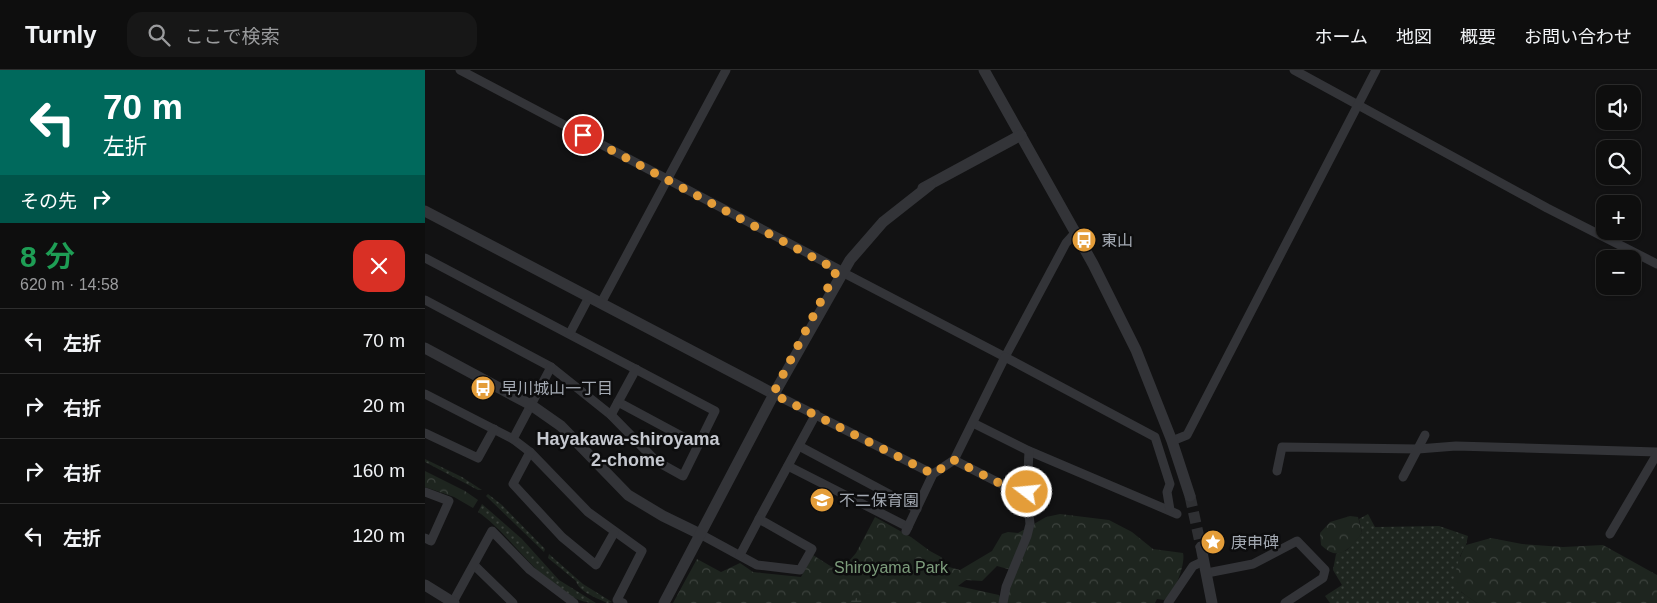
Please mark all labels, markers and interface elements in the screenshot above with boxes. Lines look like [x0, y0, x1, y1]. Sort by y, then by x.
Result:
search box [127, 12, 477, 57]
text: Turnly [25, 21, 97, 48]
icon: search [145, 21, 173, 49]
text: ここで検索 [185, 26, 280, 47]
text: ホーム [1315, 27, 1368, 47]
text: 地図 [1396, 27, 1432, 47]
text: 概要 [1460, 27, 1496, 47]
text: お問い合わせ [1524, 27, 1632, 47]
map controls [1596, 85, 1641, 295]
button: sound [1596, 85, 1641, 130]
text: 70 m [103, 87, 183, 126]
icon: left [20, 90, 85, 155]
pin [562, 114, 604, 156]
icon: arrive [569, 121, 597, 149]
text: 左折 [103, 134, 147, 159]
button: search [1596, 140, 1641, 185]
icon: right [87, 185, 115, 213]
text: その先 [20, 191, 77, 212]
button: + [1596, 195, 1641, 240]
bus stop icon: 東山 [1071, 227, 1097, 253]
place label: 東山 [1101, 232, 1133, 249]
text: 8 分 [20, 240, 75, 273]
button: close [353, 240, 405, 292]
button: − [1596, 250, 1641, 295]
text: 620 m · 14:58 [20, 276, 119, 293]
icon: left [20, 327, 48, 355]
text: 70 m [363, 330, 405, 351]
text: 左折 [63, 333, 101, 354]
bus stop icon: 早川城山一丁目 [470, 375, 496, 401]
place label: 早川城山一丁目 [501, 380, 613, 397]
icon: right [20, 392, 48, 420]
text: 20 m [363, 395, 405, 416]
text: 右折 [63, 398, 101, 419]
district label: Hayakawa-shiroyama 2-chome [536, 429, 721, 470]
icon: right [20, 457, 48, 485]
text: 160 m [352, 460, 405, 481]
text: 右折 [63, 463, 101, 484]
position arrow [1000, 465, 1052, 517]
school or university icon: 不二保育園 [809, 487, 835, 513]
place label: 不二保育園 [839, 492, 919, 509]
icon: left [20, 522, 48, 550]
text: 120 m [352, 525, 405, 546]
text: 左折 [63, 528, 101, 549]
place icon: 庚申碑 [1200, 529, 1226, 555]
place label: 庚申碑 [1231, 534, 1279, 551]
park label: Shiroyama Park [834, 559, 949, 576]

